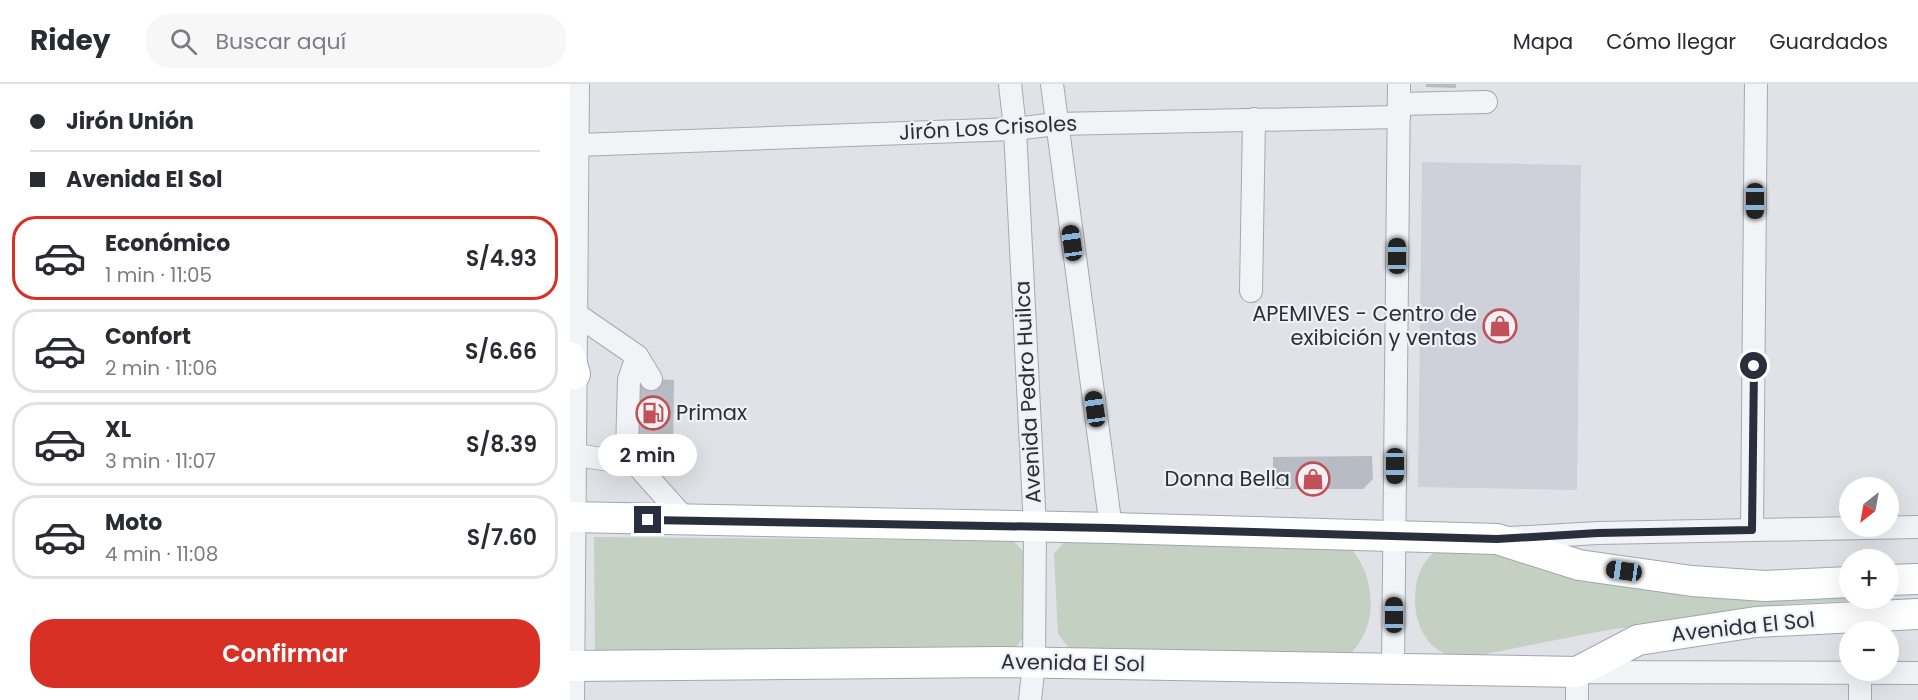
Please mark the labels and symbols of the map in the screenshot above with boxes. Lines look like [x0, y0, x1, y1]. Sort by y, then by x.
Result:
street label: Jirón Los Crisoles [898, 108, 1078, 147]
car [1746, 183, 1764, 219]
car [1061, 224, 1083, 262]
car [1388, 238, 1406, 274]
street label: Avenida Pedro Huilca [1007, 280, 1048, 504]
place label: APEMIVES - Centro de exibición y ventas [1252, 299, 1477, 352]
shop icon: APEMIVES - Centro de exibición y ventas [1482, 308, 1518, 344]
route start [1740, 352, 1767, 379]
car [1084, 390, 1106, 428]
fuel station icon: Primax [635, 395, 671, 431]
place label: Primax [676, 398, 747, 427]
callout: 2 min [598, 433, 698, 475]
car [1386, 448, 1404, 484]
shop icon: Donna Bella [1295, 461, 1331, 497]
place label: Donna Bella [1165, 464, 1290, 493]
north arrow [1839, 477, 1899, 537]
route end [634, 506, 661, 533]
car [1605, 560, 1643, 582]
car [1385, 597, 1403, 633]
street label: Avenida El Sol [1670, 605, 1816, 648]
street label: Avenida El Sol [1001, 647, 1145, 678]

